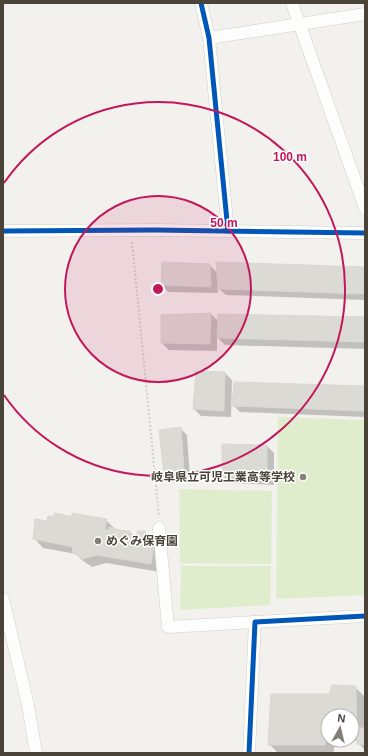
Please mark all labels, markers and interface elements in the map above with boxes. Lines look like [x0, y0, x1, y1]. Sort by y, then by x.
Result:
text: 100 m [273, 150, 307, 164]
text: 50 m [210, 216, 238, 230]
centre of rings [151, 282, 165, 296]
place label: 岐阜県立可児工業高等学校 [151, 470, 295, 484]
marker: 岐阜県立可児工業高等学校 [298, 472, 308, 482]
place label: めぐみ保育園 [106, 534, 178, 548]
marker: めぐみ保育園 [93, 536, 103, 546]
north arrow [320, 708, 360, 748]
text: N [337, 712, 346, 725]

